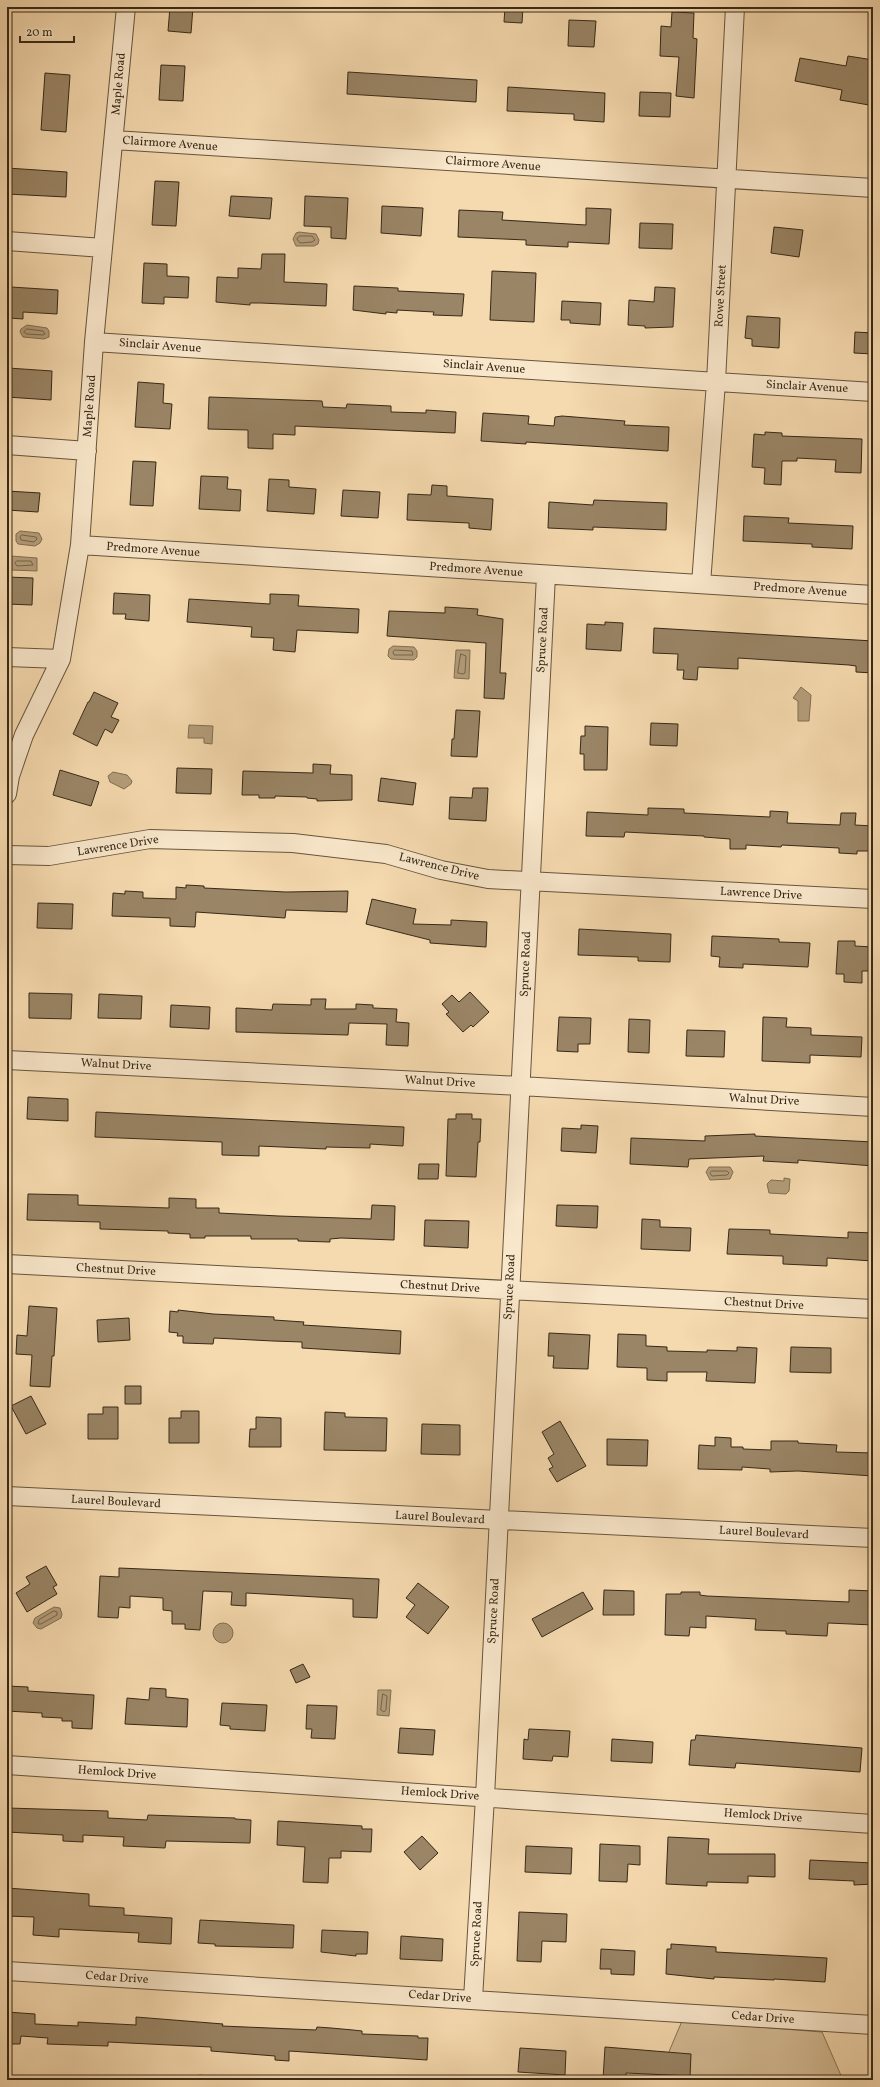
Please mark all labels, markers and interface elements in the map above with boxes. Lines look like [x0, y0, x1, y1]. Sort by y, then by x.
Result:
scale bar [20, 18, 74, 44]
text: 20 m [26, 25, 53, 41]
street label: Maple Road [108, 52, 130, 116]
street label: Clairmore Avenue [122, 133, 218, 155]
street label: Clairmore Avenue [445, 153, 541, 175]
street label: Rowe Street [711, 264, 731, 328]
street label: Sinclair Avenue [118, 335, 202, 357]
street label: Sinclair Avenue [442, 356, 526, 378]
street label: Maple Road [80, 374, 100, 438]
street label: Sinclair Avenue [765, 377, 849, 397]
street label: Predmore Avenue [106, 539, 201, 561]
street label: Predmore Avenue [429, 559, 524, 581]
street label: Predmore Avenue [753, 579, 848, 601]
street label: Spruce Road [533, 606, 553, 673]
street label: Lawrence Drive [76, 832, 160, 860]
street label: Lawrence Drive [397, 849, 481, 885]
street label: Lawrence Drive [720, 884, 803, 904]
street label: Spruce Road [517, 931, 535, 997]
street label: Walnut Drive [80, 1055, 152, 1075]
street label: Walnut Drive [404, 1072, 476, 1092]
street label: Walnut Drive [728, 1090, 800, 1110]
street label: Spruce Road [500, 1253, 520, 1320]
street label: Chestnut Drive [76, 1260, 157, 1280]
street label: Chestnut Drive [400, 1277, 481, 1297]
street label: Chestnut Drive [724, 1294, 805, 1314]
street label: Laurel Boulevard [71, 1492, 162, 1512]
street label: Laurel Boulevard [395, 1508, 486, 1528]
street label: Laurel Boulevard [719, 1523, 810, 1543]
street label: Spruce Road [484, 1577, 504, 1644]
street label: Hemlock Drive [77, 1762, 157, 1784]
street label: Hemlock Drive [400, 1783, 480, 1805]
street label: Hemlock Drive [723, 1805, 803, 1827]
street label: Spruce Road [467, 1900, 487, 1967]
street label: Cedar Drive [85, 1968, 149, 1988]
street label: Cedar Drive [408, 1987, 472, 2007]
street label: Cedar Drive [731, 2008, 795, 2028]

